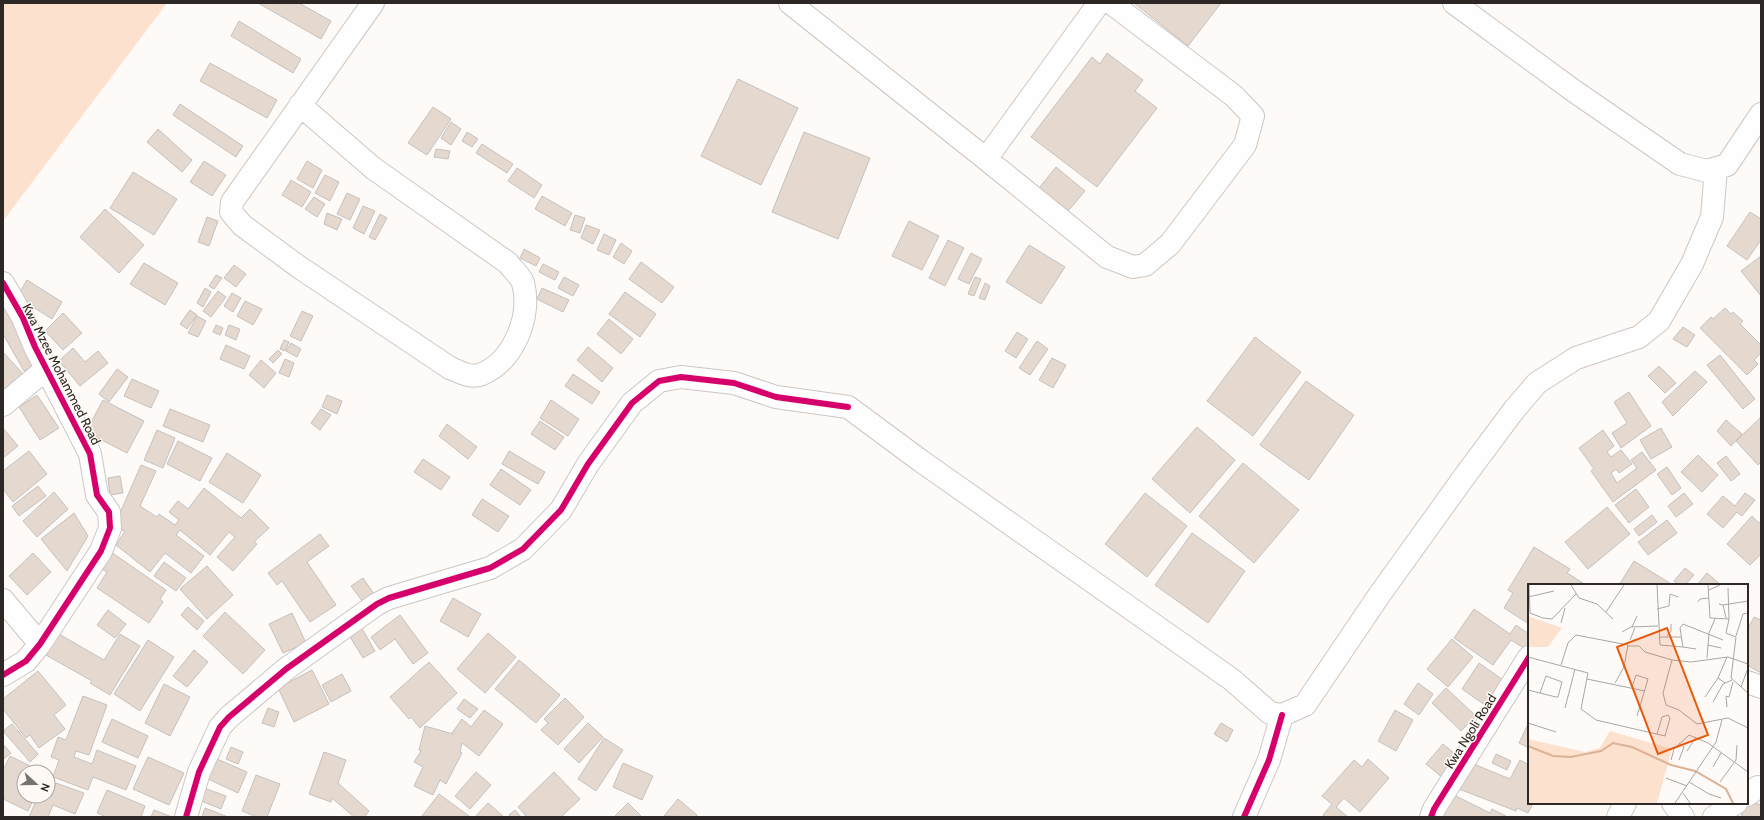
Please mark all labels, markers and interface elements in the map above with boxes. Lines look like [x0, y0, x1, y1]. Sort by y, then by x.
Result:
street label: Kwa Mzee Mohammed Road [19, 301, 105, 447]
inset map [1528, 584, 1748, 804]
street label: Kwa Ngoli Road [1441, 691, 1499, 771]
north arrow [16, 764, 56, 804]
text: N [37, 781, 53, 794]

